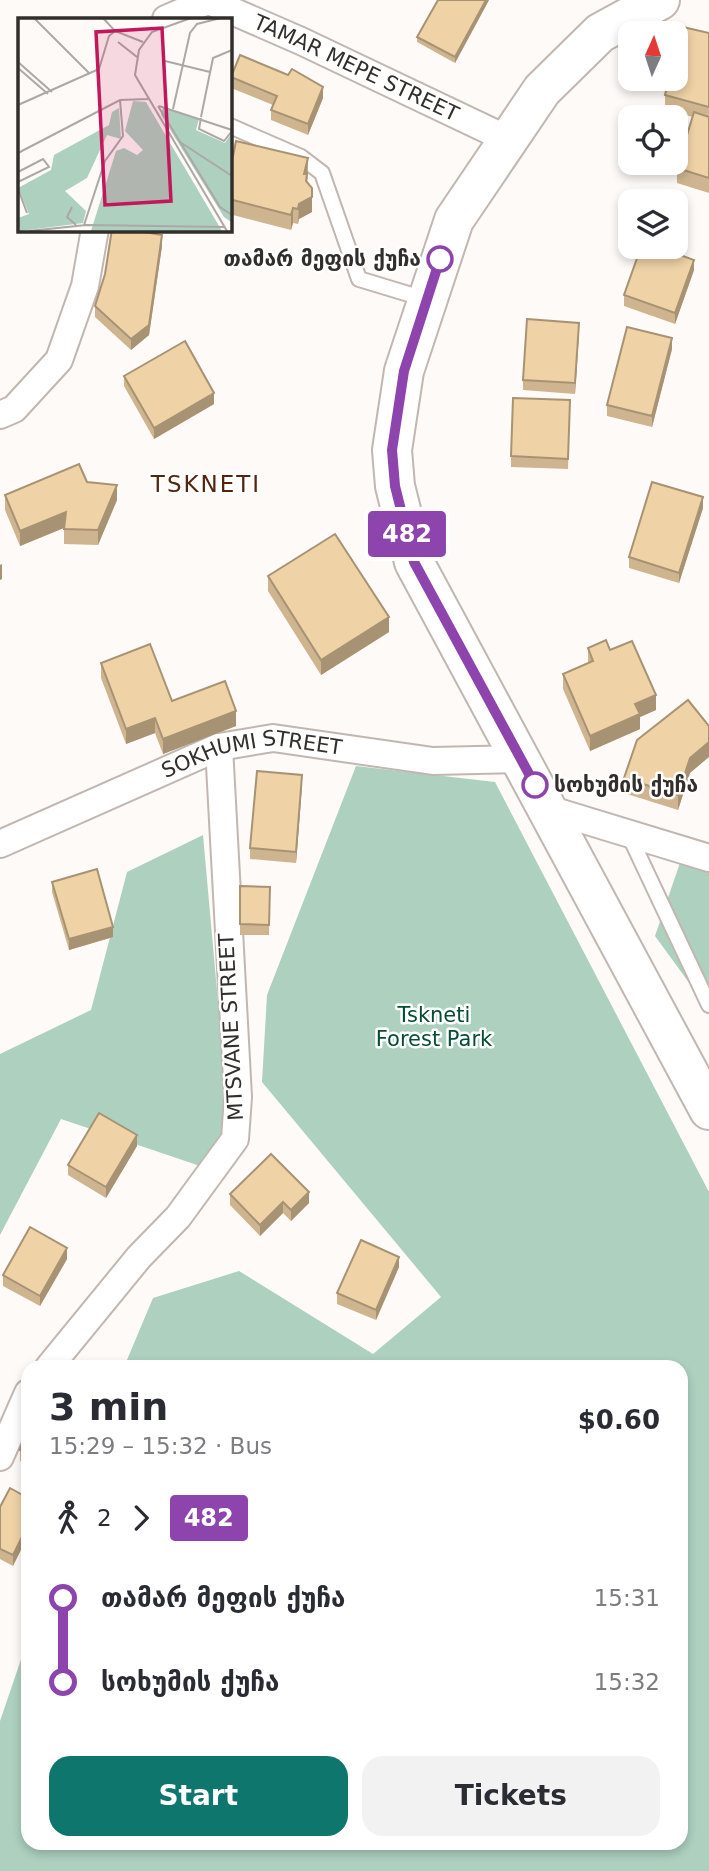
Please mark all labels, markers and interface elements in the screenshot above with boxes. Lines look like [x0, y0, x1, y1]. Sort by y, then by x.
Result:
street label: TAMAR MEPE STREET [249, 9, 463, 126]
inset map [18, 18, 231, 231]
north arrow [618, 21, 688, 91]
map controls [618, 21, 688, 259]
button: locate [618, 105, 688, 175]
button: layers [618, 189, 688, 259]
marker: თამარ მეფის ქუჩა [427, 246, 453, 272]
place label: თამარ მეფის ქუჩა [224, 247, 421, 271]
district label: TSKNETI [150, 471, 261, 497]
line badge: 482 [367, 511, 447, 557]
text: 482 [382, 520, 432, 548]
street label: SOKHUMI STREET [158, 726, 344, 783]
marker: სოხუმის ქუჩა [522, 772, 548, 798]
place label: სოხუმის ქუჩა [554, 773, 698, 797]
street label: MTSVANE STREET [214, 933, 248, 1121]
park label: Tskneti Forest Park [376, 1003, 493, 1051]
text: 3 min [49, 1385, 168, 1429]
text: $0.60 [578, 1405, 660, 1435]
text: 15:29 – 15:32 · Bus [49, 1433, 272, 1459]
icon: walk [49, 1499, 87, 1537]
icon: forward [122, 1499, 160, 1537]
text: 482 [184, 1504, 234, 1532]
text: 2 [97, 1505, 112, 1531]
text: თამარ მეფის ქუჩა [101, 1583, 346, 1613]
text: 15:31 [594, 1585, 660, 1611]
text: სოხუმის ქუჩა [101, 1667, 279, 1697]
text: 15:32 [594, 1669, 660, 1695]
button: Start [49, 1756, 348, 1836]
button: Tickets [362, 1756, 660, 1836]

